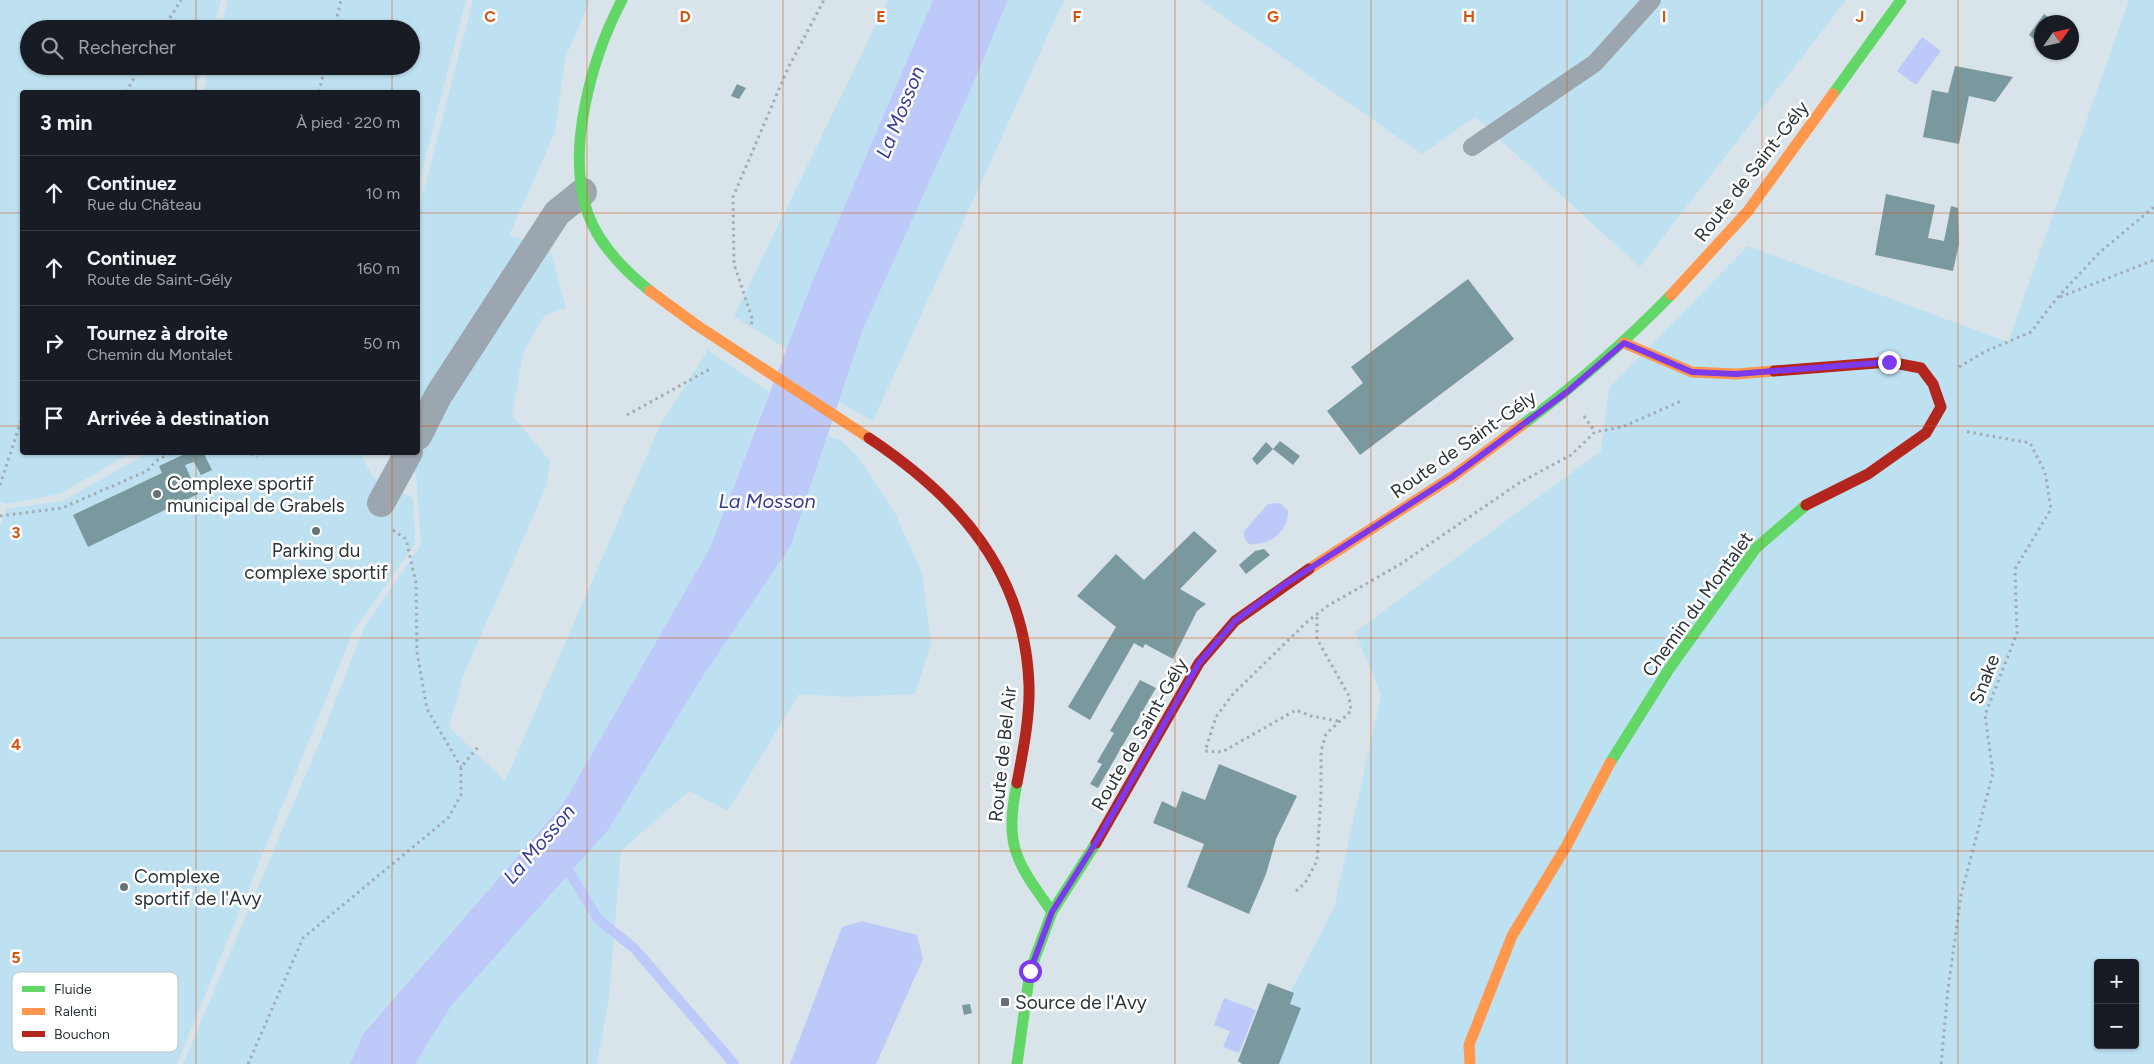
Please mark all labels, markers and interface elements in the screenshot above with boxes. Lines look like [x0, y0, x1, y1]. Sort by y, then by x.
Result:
text: C [484, 7, 496, 26]
text: D [679, 7, 691, 26]
text: E [876, 7, 886, 26]
text: F [1073, 7, 1082, 26]
text: G [1267, 7, 1279, 26]
text: H [1463, 7, 1475, 26]
text: I [1662, 7, 1666, 26]
text: J [1856, 7, 1864, 26]
north arrow [2034, 15, 2079, 60]
search box [20, 20, 420, 75]
icon: search [38, 34, 66, 62]
text: Rechercher [78, 36, 176, 59]
water label: La Mosson [871, 62, 929, 162]
street label: Route de Saint-Gély [1689, 96, 1814, 246]
text: 3 min [40, 110, 92, 135]
text: À pied · 220 m [296, 113, 400, 132]
text: Continuez [87, 172, 176, 195]
icon: ahead [40, 179, 68, 207]
text: 10 m [366, 184, 400, 203]
text: Rue du Château [87, 195, 201, 214]
text: Continuez [87, 247, 176, 270]
icon: ahead [40, 254, 68, 282]
text: 160 m [357, 259, 400, 278]
text: Route de Saint-Gély [87, 270, 232, 289]
text: Tournez à droite [87, 322, 228, 345]
icon: right [40, 329, 68, 357]
text: 50 m [363, 334, 400, 353]
text: Chemin du Montalet [87, 345, 233, 364]
route end [1878, 351, 1901, 374]
street label: Route de Saint-Gély [1386, 386, 1540, 503]
icon: arrive [40, 404, 68, 432]
text: Arrivée à destination [87, 407, 269, 430]
place label: Complexe sportif municipal de Grabels [167, 472, 345, 517]
marker: Complexe sportif municipal de Grabels [151, 488, 163, 500]
water label: La Mosson [718, 489, 816, 513]
text: 3 [12, 523, 21, 542]
marker: Parking du complexe sportif [310, 525, 322, 537]
street label: Chemin du Montalet [1637, 527, 1758, 681]
place label: Parking du complexe sportif [244, 539, 388, 584]
street label: Snake [1965, 651, 2004, 707]
street label: Route de Saint-Gély [1086, 654, 1192, 815]
street label: Route de Bel Air [984, 684, 1021, 823]
text: 4 [11, 735, 21, 754]
water label: La Mosson [498, 799, 580, 889]
place label: Complexe sportif de l'Avy [134, 865, 262, 910]
marker: Complexe sportif de l'Avy [118, 881, 130, 893]
text: 5 [11, 948, 21, 967]
map controls [2094, 959, 2139, 1049]
button: + [2094, 959, 2139, 1004]
route start [1019, 960, 1042, 983]
legend [12, 972, 178, 1052]
text: Fluide [54, 981, 92, 998]
place label: Source de l'Avy [1015, 991, 1147, 1014]
marker: Source de l'Avy [999, 996, 1011, 1008]
text: Ralenti [54, 1003, 97, 1020]
button: − [2094, 1004, 2139, 1049]
text: Bouchon [54, 1026, 110, 1043]

